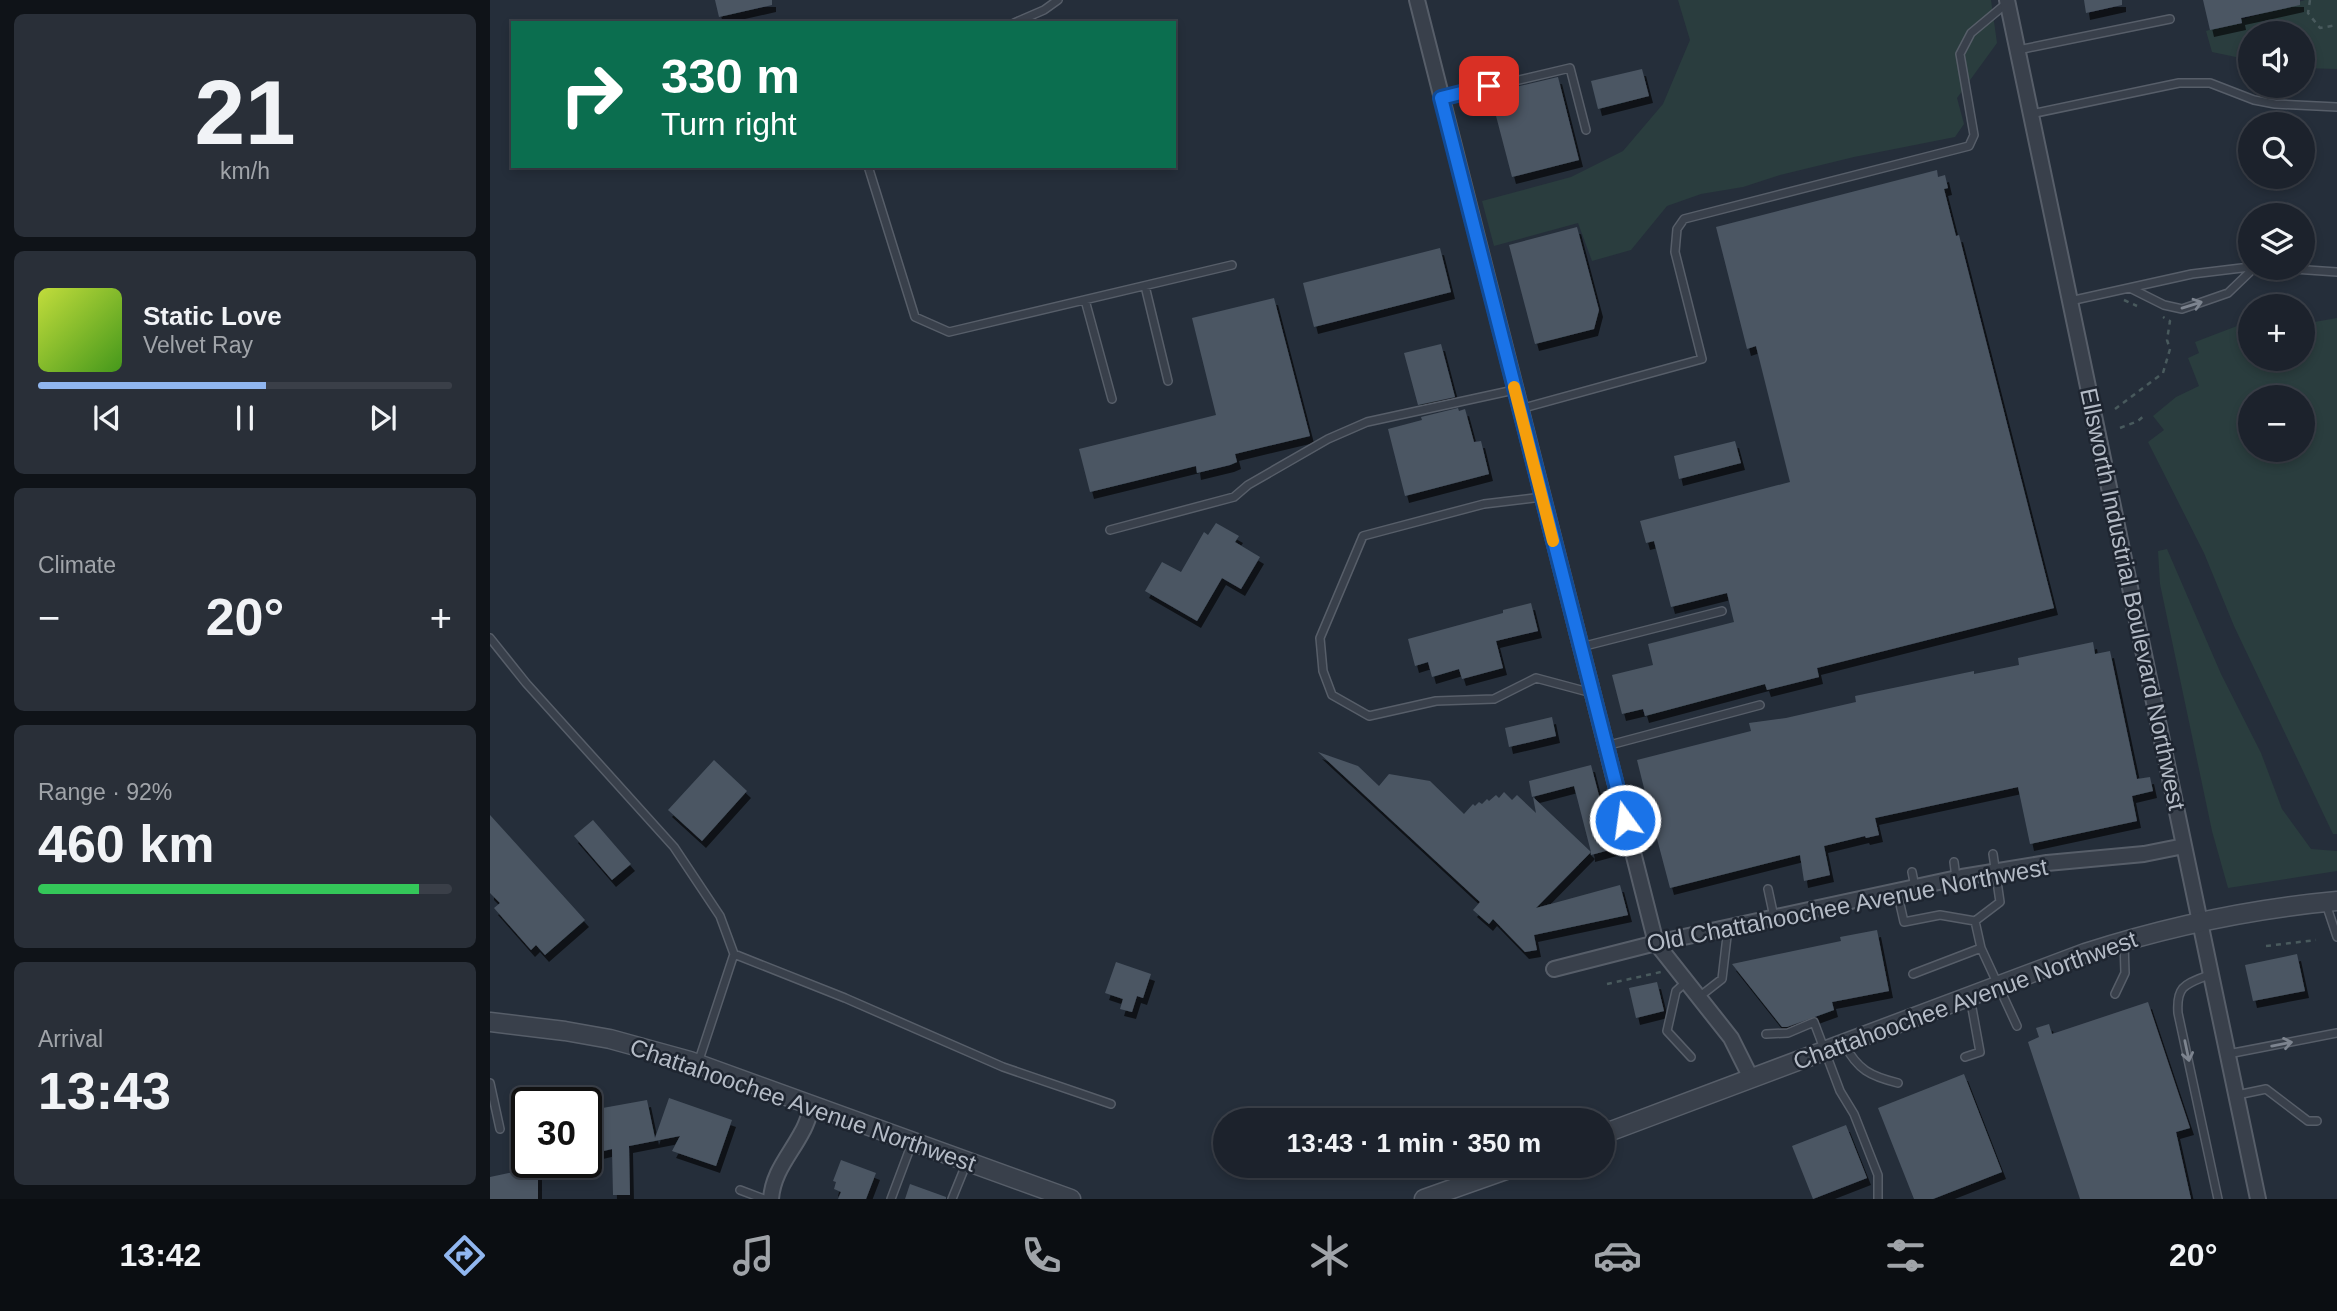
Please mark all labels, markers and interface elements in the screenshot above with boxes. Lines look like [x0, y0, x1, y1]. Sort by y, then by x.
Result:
map controls [2238, 21, 2315, 462]
button: sound [2238, 21, 2315, 98]
icon: right [546, 49, 637, 140]
text: 330 m [661, 49, 800, 103]
pin [1459, 56, 1519, 116]
text: 21 [194, 62, 296, 163]
icon: arrive [1470, 67, 1508, 105]
text: Turn right [661, 106, 797, 142]
button: search [2238, 112, 2315, 189]
text: km/h [220, 158, 270, 184]
button: layers [2238, 203, 2315, 280]
button: + [2238, 294, 2315, 371]
one-way arrow [2181, 298, 2203, 310]
text: Static Love [143, 301, 282, 331]
text: Velvet Ray [143, 332, 253, 358]
street label: Ellsworth Industrial Boulevard Northwest [2075, 385, 2191, 813]
button: − [2238, 385, 2315, 462]
icon: previous [88, 399, 126, 437]
icon: pause [226, 399, 264, 437]
icon: next [364, 399, 402, 437]
text: Climate [38, 552, 116, 578]
text: 20° [206, 588, 284, 646]
text: − [38, 597, 60, 639]
text: + [430, 597, 452, 639]
text: Range · 92% [38, 779, 172, 805]
position arrow [1588, 783, 1662, 857]
text: 460 km [38, 815, 214, 873]
street label: Old Chattahoochee Avenue Northwest [1644, 853, 2050, 957]
street label: Chattahoochee Avenue Northwest [1789, 925, 2141, 1075]
text: Arrival [38, 1026, 103, 1052]
street label: Chattahoochee Avenue Northwest [627, 1033, 980, 1177]
one-way arrow [2270, 1036, 2293, 1050]
one-way arrow [2180, 1039, 2194, 1062]
text: 13:43 [38, 1062, 171, 1120]
speed limit sign: 30 [511, 1087, 602, 1178]
text: 13:43 · 1 min · 350 m [1287, 1128, 1541, 1158]
icon: directions [440, 1231, 489, 1280]
icon: music [729, 1231, 778, 1280]
icon: phone [1017, 1231, 1066, 1280]
icon: climate [1305, 1231, 1354, 1280]
icon: car [1593, 1231, 1642, 1280]
icon: filters [1881, 1231, 1930, 1280]
text: 13:42 [120, 1237, 201, 1273]
text: 20° [2169, 1237, 2217, 1273]

